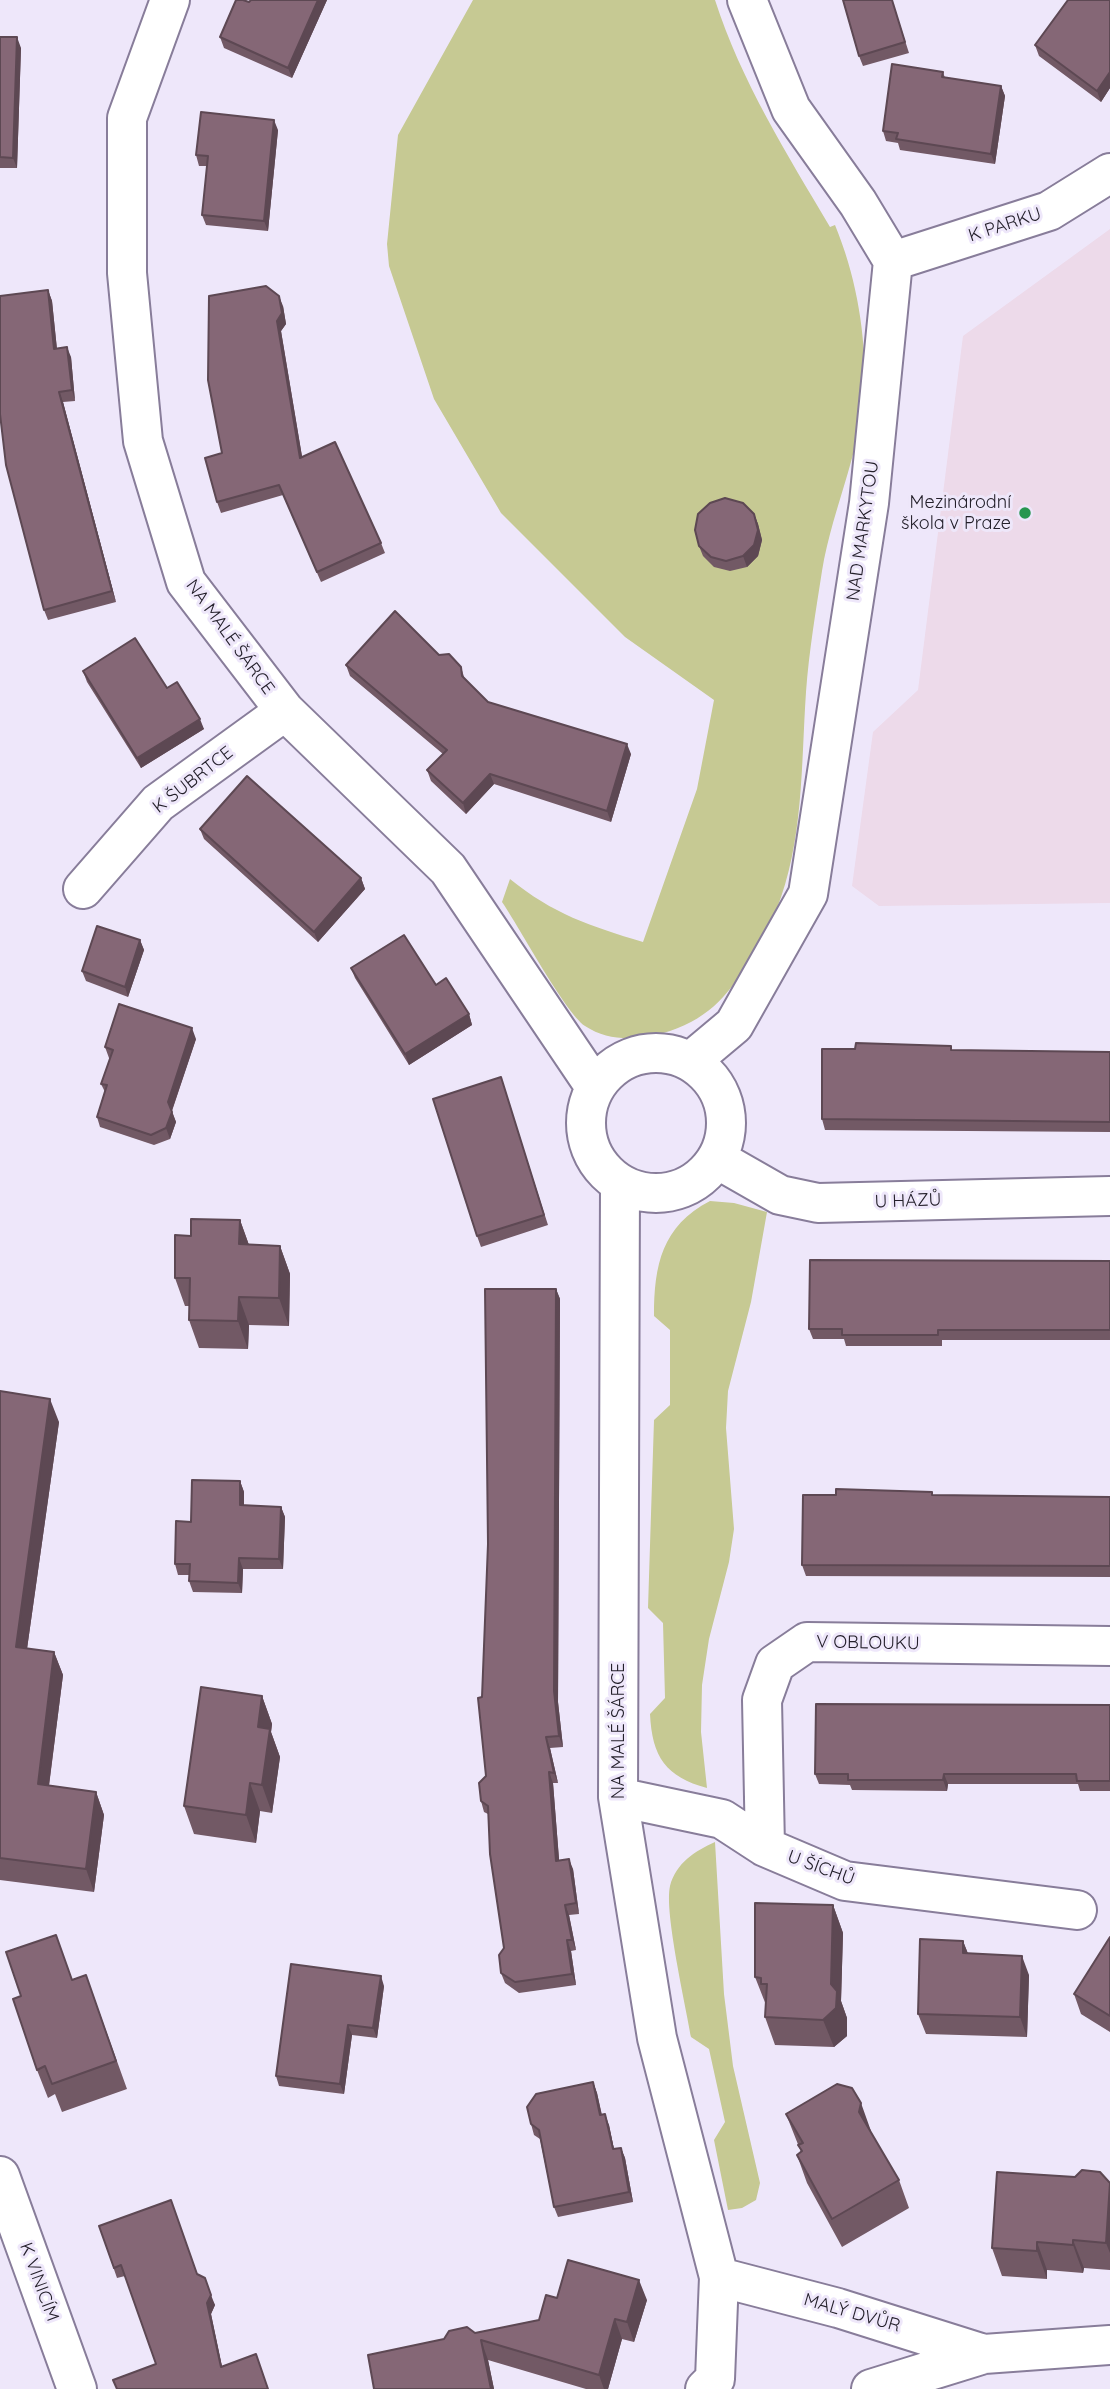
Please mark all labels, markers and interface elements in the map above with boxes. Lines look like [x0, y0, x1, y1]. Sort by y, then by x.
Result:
street label: K PARKU [966, 203, 1044, 247]
street label: NAD MARKYTOU [842, 460, 884, 602]
place label: Mezinárodní škola v Praze [901, 492, 1011, 534]
marker: Mezinárodní škola v Praze [1017, 505, 1033, 521]
street label: NA MALÉ ŠÁRCE [181, 575, 279, 699]
street label: K ŠUBRTCE [149, 742, 237, 818]
street label: U HÁZŮ [874, 1189, 942, 1213]
street label: V OBLOUKU [816, 1631, 920, 1655]
street label: NA MALÉ ŠÁRCE [608, 1663, 630, 1799]
street label: U ŠÍCHŮ [784, 1846, 858, 1890]
street label: K VINICÍM [15, 2240, 63, 2324]
street label: MALÝ DVŮR [801, 2289, 903, 2337]

